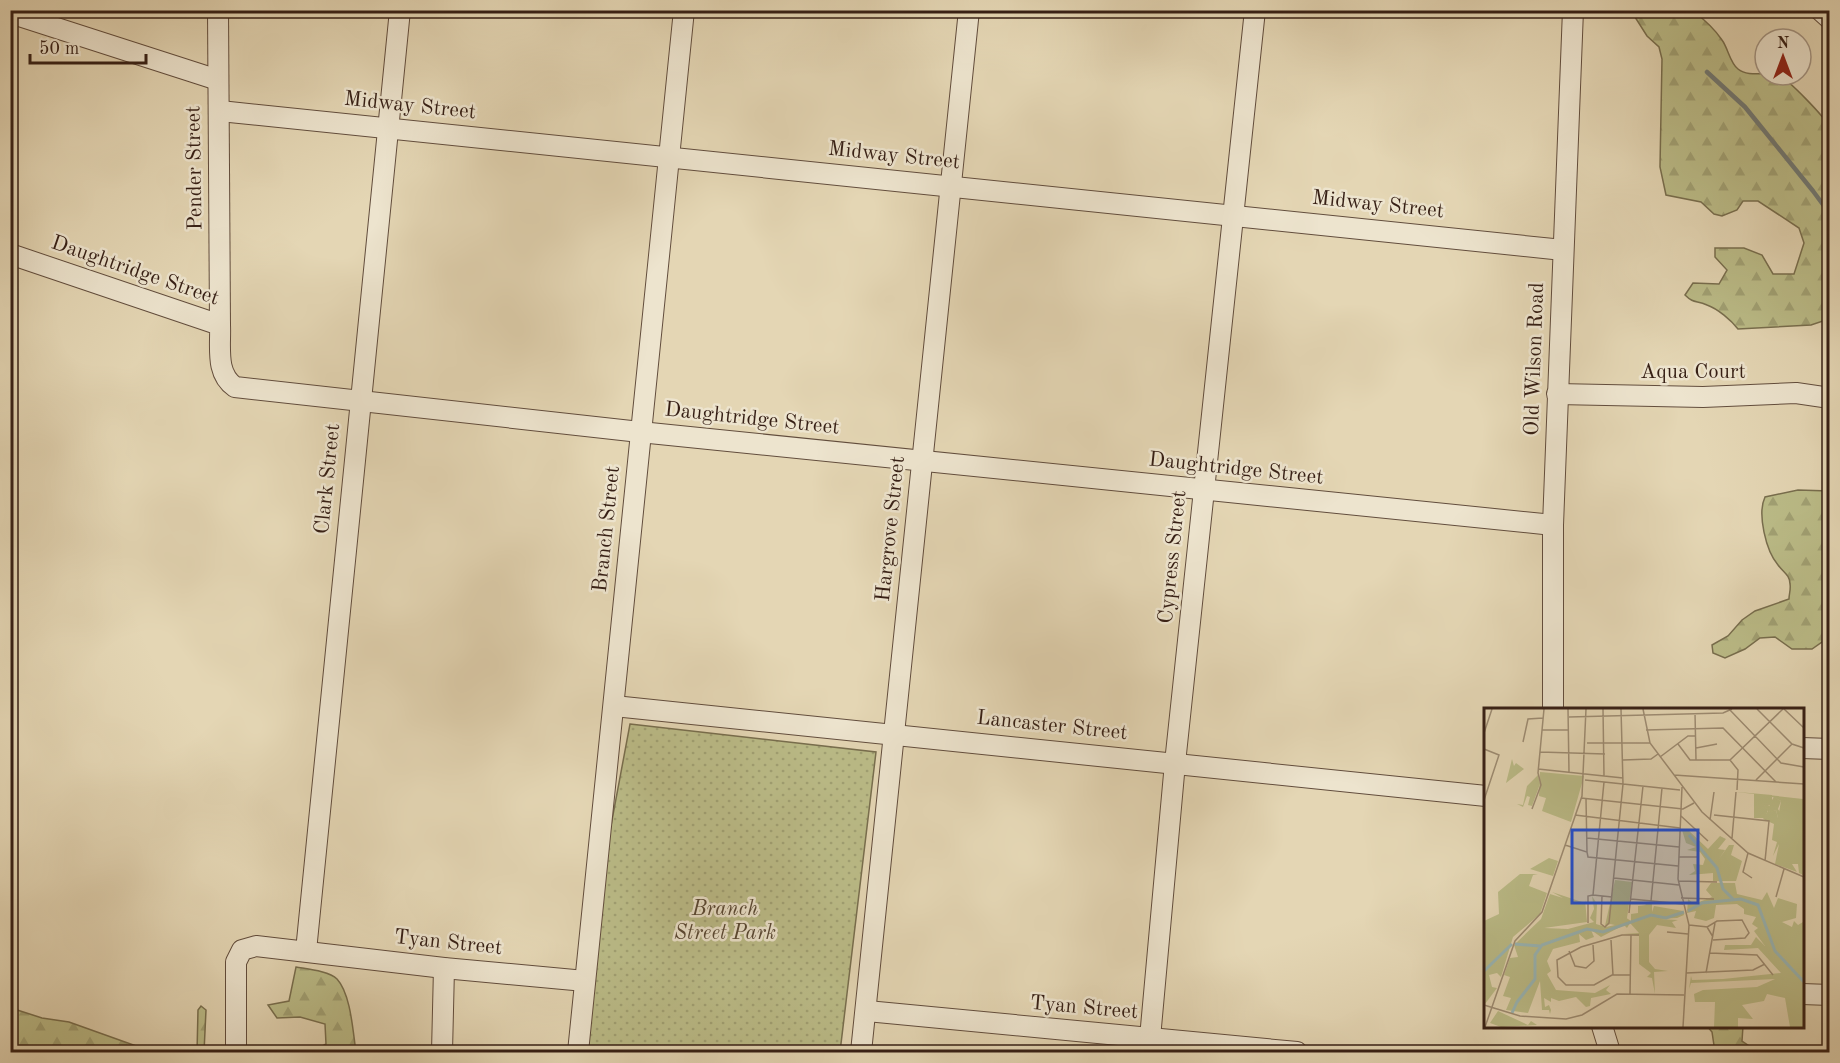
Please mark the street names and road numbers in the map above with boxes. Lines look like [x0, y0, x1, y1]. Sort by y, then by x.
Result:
street label: Midway Street [343, 89, 477, 123]
street label: Pender Street [183, 105, 207, 231]
street label: Midway Street [827, 139, 961, 173]
street label: Midway Street [1311, 188, 1445, 222]
street label: Daughtridge Street [48, 232, 222, 310]
street label: Old Wilson Road [1522, 282, 1548, 436]
street label: Aqua Court [1640, 362, 1746, 383]
street label: Daughtridge Street [663, 399, 841, 439]
street label: Clark Street [312, 423, 344, 535]
street label: Daughtridge Street [1147, 449, 1325, 489]
street label: Hargrove Street [873, 455, 909, 603]
street label: Branch Street [590, 465, 624, 593]
street label: Cypress Street [1156, 489, 1190, 625]
street label: Lancaster Street [976, 708, 1128, 744]
street label: Tyan Street [393, 927, 503, 959]
street label: Tyan Street [1029, 993, 1139, 1023]

